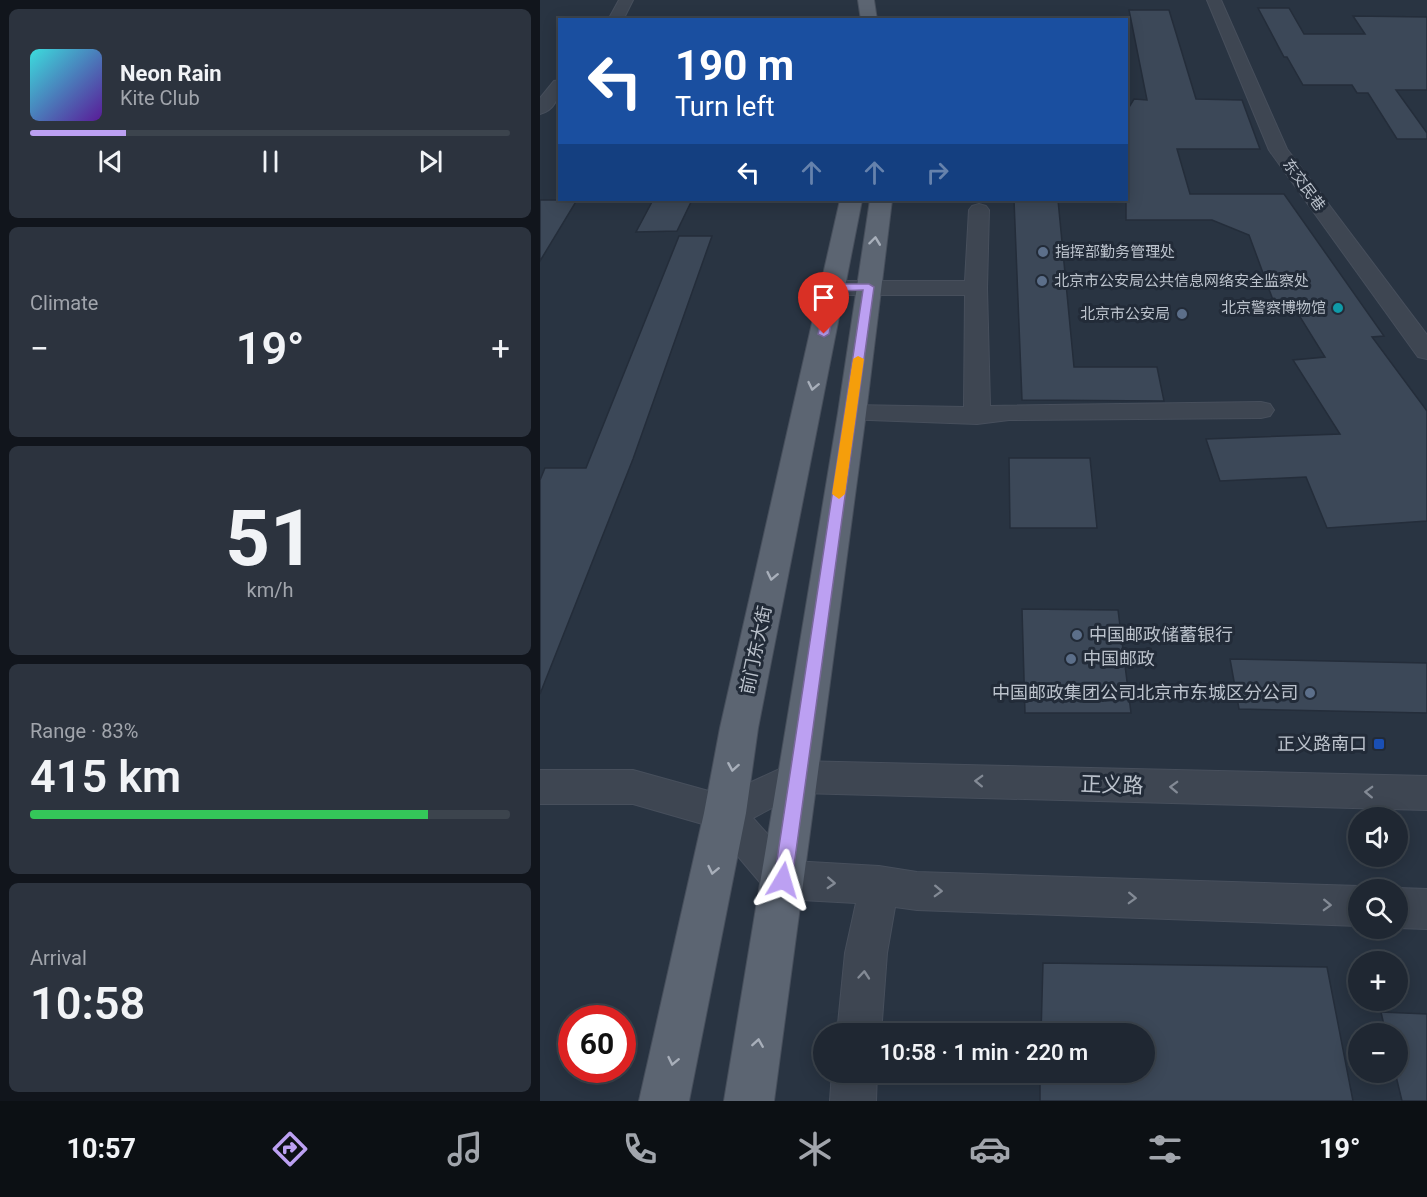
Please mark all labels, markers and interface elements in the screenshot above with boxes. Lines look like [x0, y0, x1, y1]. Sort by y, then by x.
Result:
text: 190 m [675, 41, 794, 90]
icon: left [576, 42, 654, 120]
text: Neon Rain [120, 61, 222, 86]
text: Kite Club [120, 86, 200, 110]
text: Turn left [675, 91, 775, 123]
icon: previous [94, 145, 127, 178]
icon: pause [254, 145, 287, 178]
icon: next [414, 145, 447, 178]
street label: 东交民巷 [1279, 155, 1329, 215]
icon: left [732, 156, 765, 189]
icon: ahead [795, 156, 828, 189]
icon: ahead [858, 156, 891, 189]
icon: right [921, 156, 954, 189]
one-way arrow [869, 236, 881, 245]
place label: 指挥部勤务管理处 [1055, 243, 1175, 261]
marker: 指挥部勤务管理处 [1036, 245, 1050, 259]
pin [798, 272, 849, 334]
place label: 北京市公安局公共信息网络安全监察处 [1054, 272, 1309, 290]
marker: 北京市公安局公共信息网络安全监察处 [1035, 274, 1049, 288]
icon: arrive [807, 281, 840, 314]
text: Climate [30, 291, 98, 315]
place label: 北京警察博物馆 [1221, 299, 1326, 317]
marker: 北京警察博物馆 [1331, 301, 1345, 315]
place label: 北京市公安局 [1080, 305, 1170, 323]
marker: 北京市公安局 [1175, 307, 1189, 321]
text: 19° [236, 322, 304, 375]
text: − [30, 329, 49, 368]
text: + [491, 329, 510, 368]
one-way arrow [807, 381, 820, 391]
text: 51 [225, 493, 315, 584]
one-way arrow [766, 571, 779, 581]
text: km/h [247, 578, 293, 602]
street label: 前门东大街 [736, 604, 775, 696]
place label: 中国邮政储蓄银行 [1089, 624, 1233, 645]
marker: 中国邮政储蓄银行 [1070, 628, 1084, 642]
place label: 中国邮政 [1083, 648, 1155, 669]
marker: 中国邮政 [1064, 652, 1078, 666]
place label: 中国邮政集团公司北京市东城区分公司 [992, 682, 1298, 703]
marker: 中国邮政集团公司北京市东城区分公司 [1303, 686, 1317, 700]
text: Range · 83% [30, 719, 138, 743]
place label: 正义路南口 [1277, 733, 1367, 754]
marker: 正义路南口 [1372, 737, 1386, 751]
text: 415 km [30, 750, 181, 803]
one-way arrow [727, 763, 739, 772]
street label: 正义路 [1080, 772, 1144, 798]
one-way arrow [974, 775, 983, 788]
one-way arrow [1169, 780, 1178, 793]
one-way arrow [1364, 786, 1373, 798]
map controls [1348, 807, 1408, 1083]
button: sound [1348, 807, 1408, 867]
position arrow [751, 848, 815, 912]
one-way arrow [707, 865, 720, 875]
one-way arrow [827, 876, 836, 889]
button: search [1348, 879, 1408, 939]
one-way arrow [933, 885, 942, 898]
one-way arrow [1128, 892, 1137, 905]
one-way arrow [1323, 899, 1332, 912]
text: Arrival [30, 946, 87, 970]
button: + [1348, 951, 1408, 1011]
one-way arrow [857, 971, 870, 980]
text: 10:58 [30, 977, 145, 1030]
speed limit sign: 60 [558, 1005, 636, 1083]
button: − [1348, 1023, 1408, 1083]
one-way arrow [751, 1039, 763, 1048]
text: 10:58 · 1 min · 220 m [880, 1040, 1088, 1065]
one-way arrow [667, 1055, 680, 1065]
icon: directions [269, 1128, 311, 1170]
icon: music [444, 1128, 486, 1170]
icon: phone [619, 1128, 661, 1170]
icon: climate [794, 1128, 836, 1170]
icon: car [969, 1128, 1011, 1170]
icon: filters [1144, 1128, 1186, 1170]
text: 10:57 [66, 1133, 136, 1165]
text: 19° [1319, 1133, 1360, 1165]

